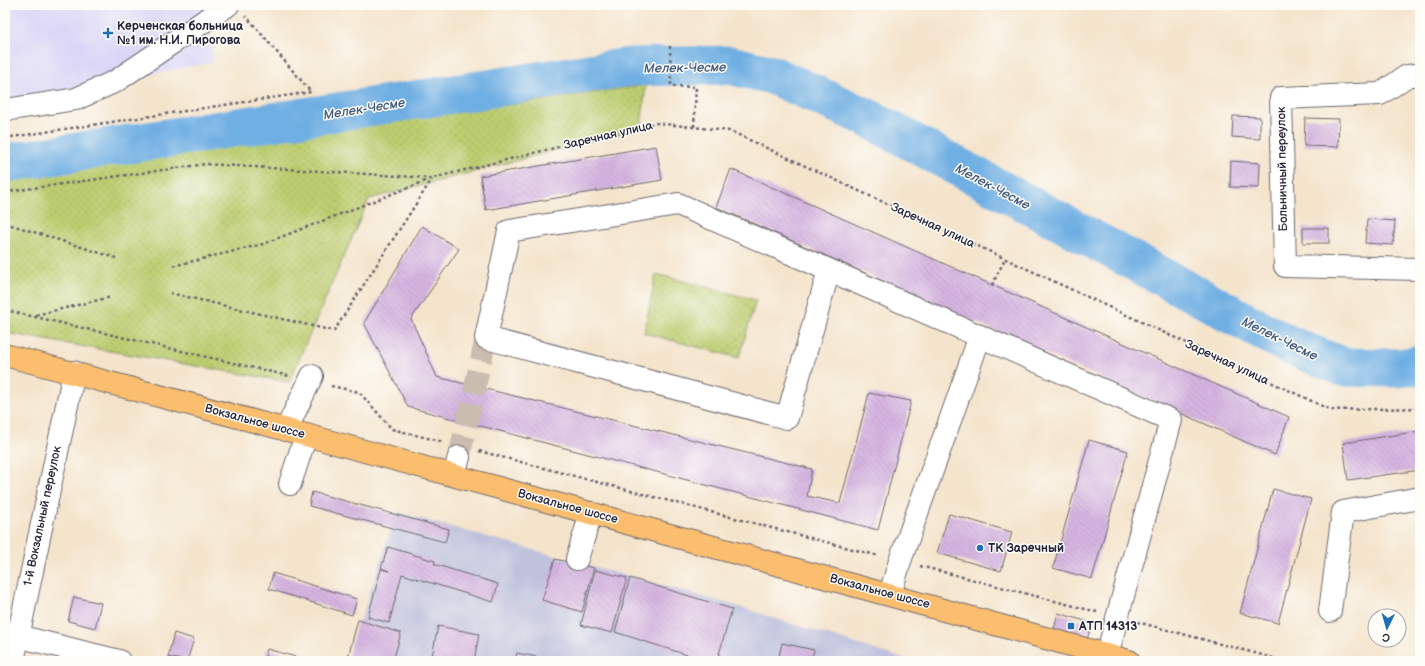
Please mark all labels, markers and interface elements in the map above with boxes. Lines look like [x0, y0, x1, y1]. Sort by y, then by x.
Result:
place label: Керченская больница №1 им. Н.И. Пирогова [117, 19, 244, 48]
marker: Керченская больница №1 им. Н.И. Пирогова [102, 27, 114, 39]
water label: Мелек-Чесме [644, 59, 727, 77]
water label: Мелек-Чесме [322, 95, 407, 123]
street label: Больничный переулок [1274, 106, 1291, 231]
street label: Заречная улица [562, 118, 654, 153]
water label: Мелек-Чесме [952, 160, 1033, 214]
street label: Заречная улица [888, 199, 977, 251]
water label: Мелек-Чесме [1239, 314, 1321, 365]
street label: Заречная улица [1182, 336, 1271, 388]
street label: Вокзальное шоссе [203, 401, 307, 442]
street label: 1-й Вокзальный переулок [20, 444, 65, 587]
street label: Вокзальное шоссе [516, 486, 620, 527]
place label: ТК Заречный [988, 541, 1064, 556]
marker: ТК Заречный [975, 543, 985, 553]
street label: Вокзальное шоссе [828, 571, 932, 612]
north arrow [1367, 608, 1407, 648]
place label: АТП 14313 [1078, 619, 1137, 634]
marker: АТП 14313 [1066, 621, 1076, 631]
text: С [1381, 631, 1391, 644]

